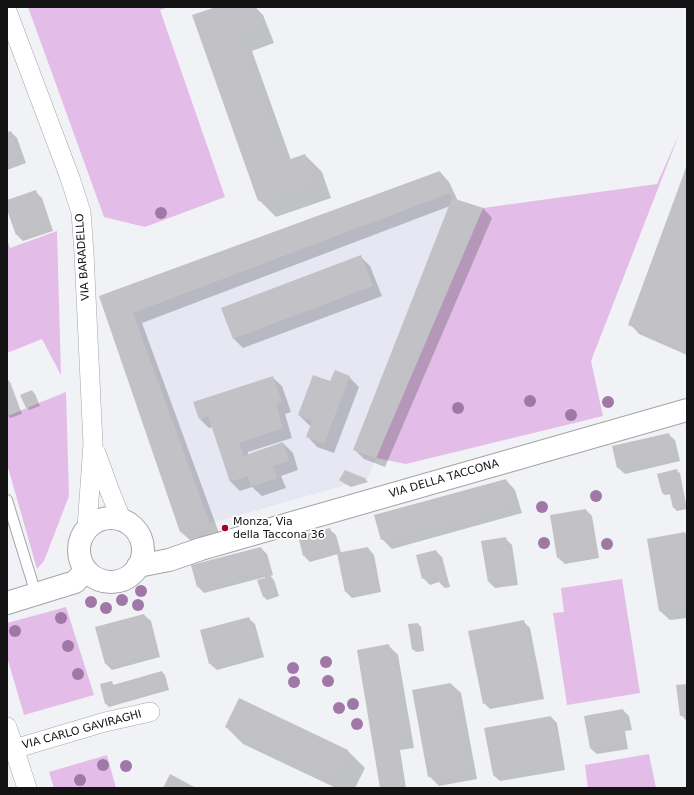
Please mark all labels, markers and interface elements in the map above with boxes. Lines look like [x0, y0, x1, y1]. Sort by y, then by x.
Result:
street label: VIA BARADELLO [73, 213, 93, 301]
street label: VIA DELLA TACCONA [388, 457, 500, 501]
place label: Monza, Via della Taccona 36 [233, 515, 325, 541]
marker: Monza, Via della Taccona 36 [220, 523, 230, 533]
street label: VIA CARLO GAVIRAGHI [21, 708, 143, 752]

